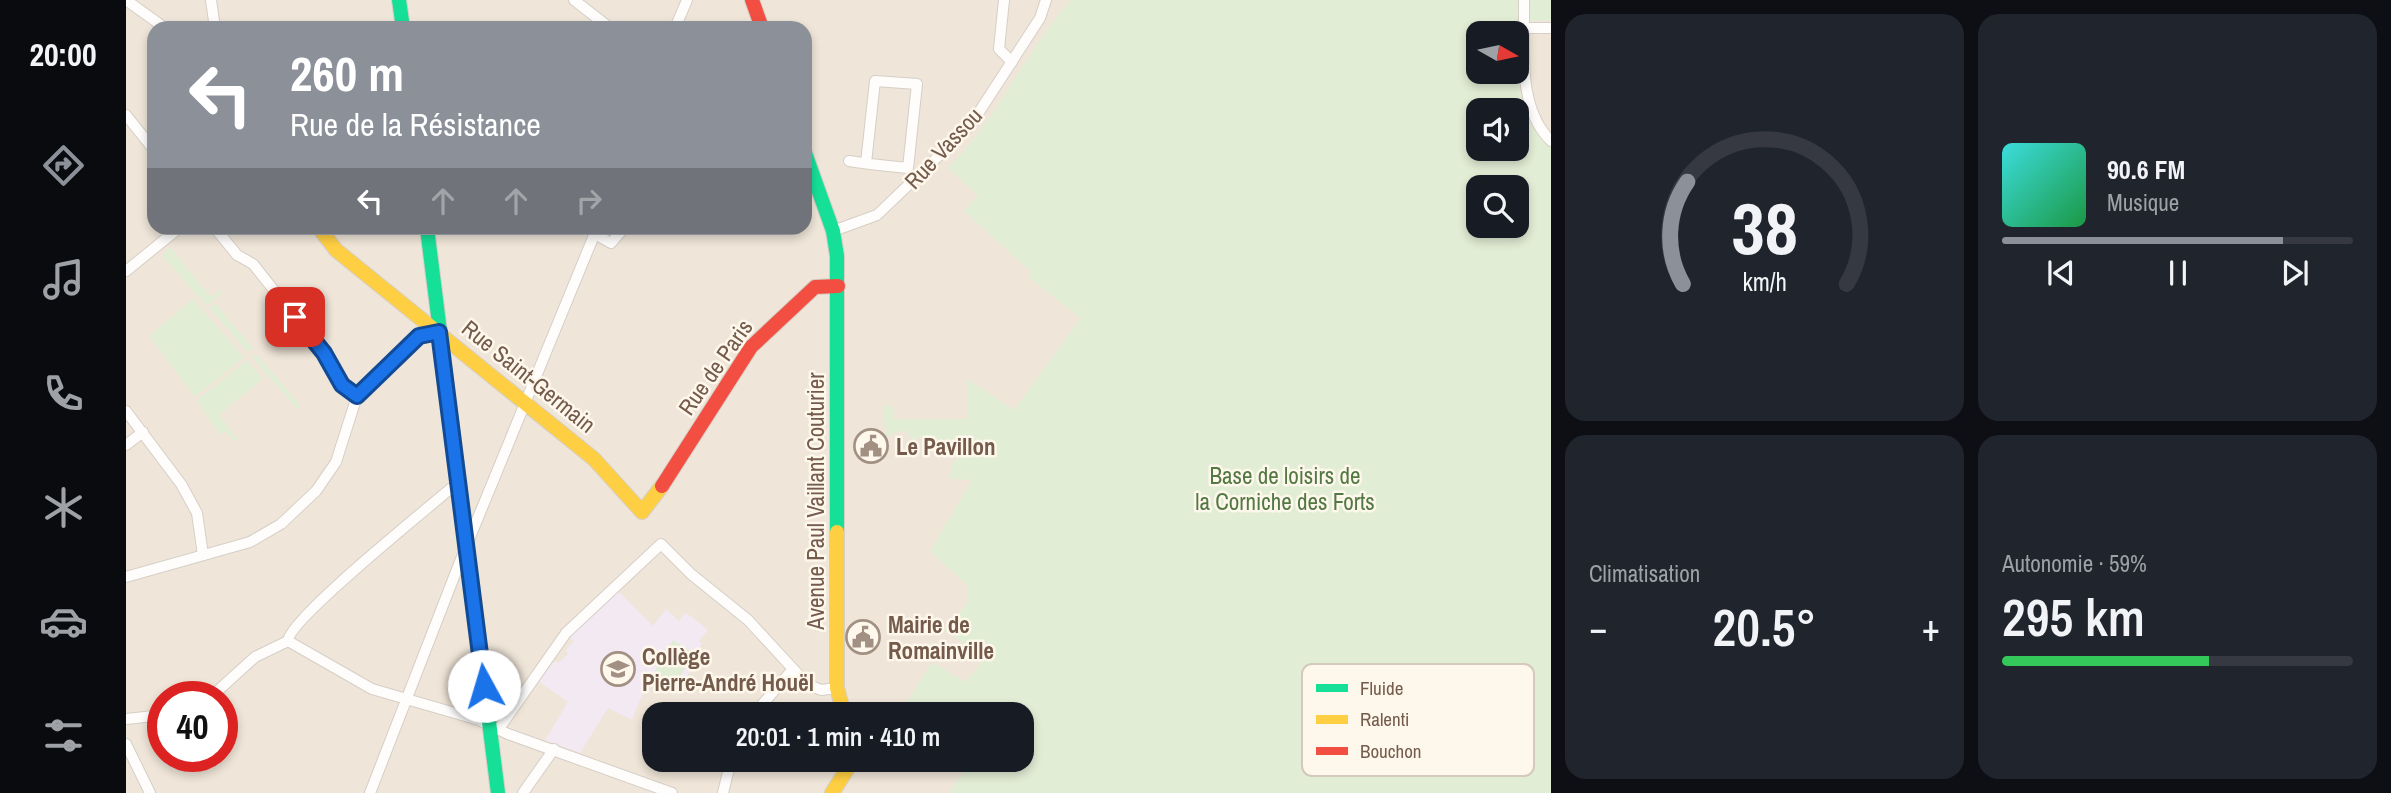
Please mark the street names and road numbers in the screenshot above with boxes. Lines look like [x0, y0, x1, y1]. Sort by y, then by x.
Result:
street label: Rue Vassou [897, 100, 989, 196]
street label: Rue Saint-Germain [456, 312, 602, 440]
street label: Rue de Paris [671, 313, 759, 421]
street label: Avenue Paul Vaillant Couturier [800, 372, 831, 631]

